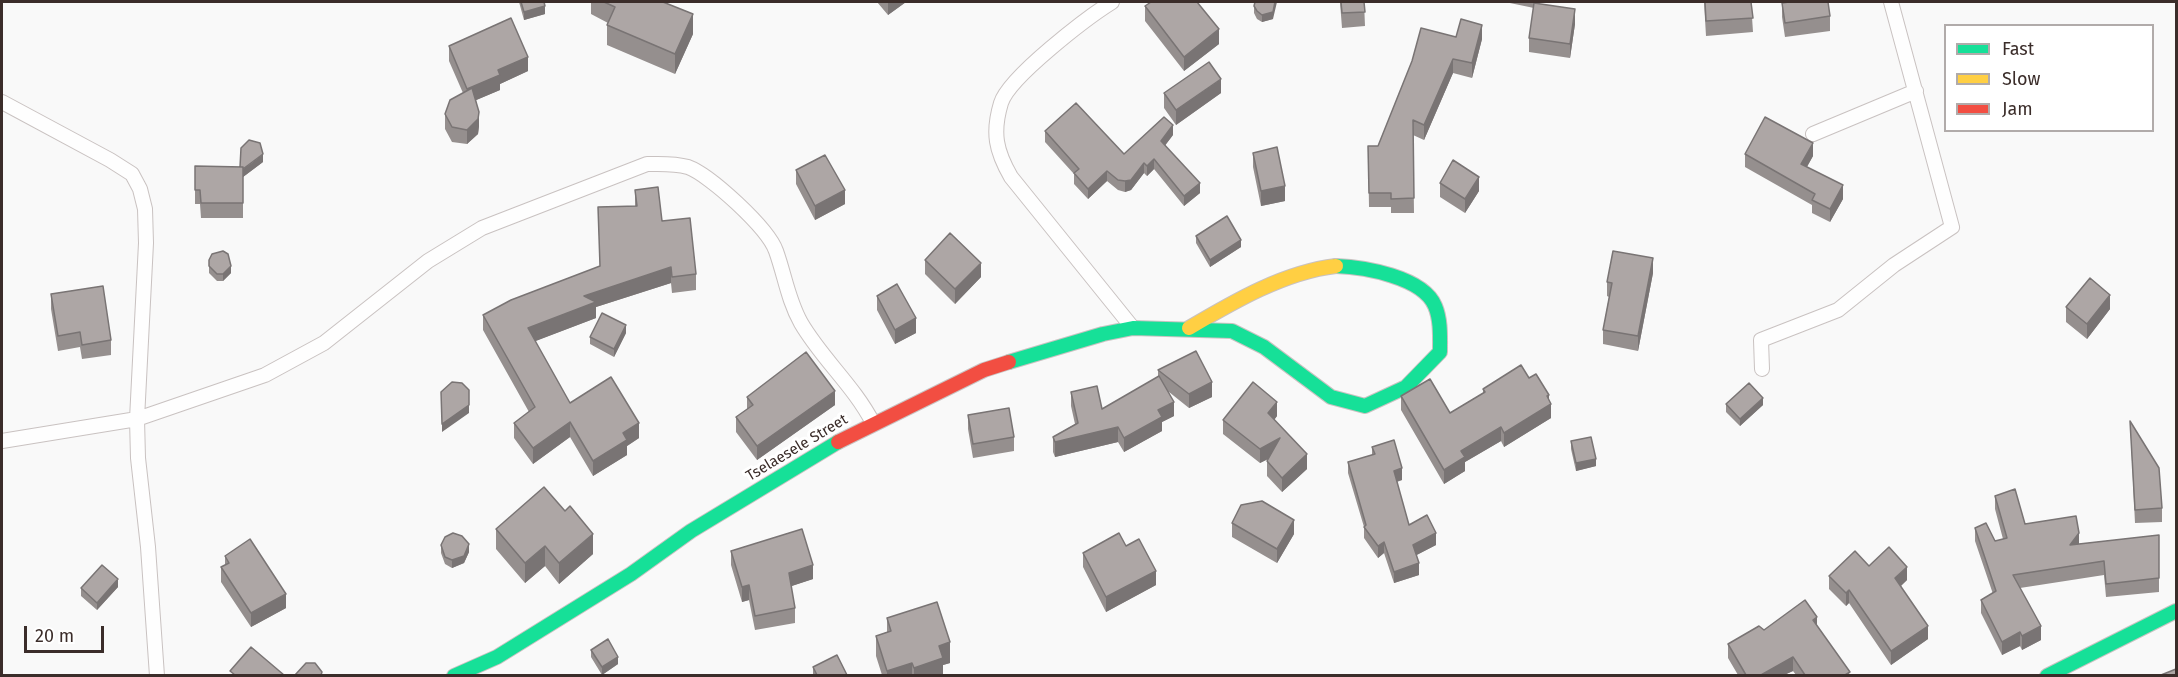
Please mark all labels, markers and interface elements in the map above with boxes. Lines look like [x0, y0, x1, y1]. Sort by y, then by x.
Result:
legend [1944, 24, 2154, 132]
text: Fast [2002, 38, 2034, 60]
text: Slow [2002, 68, 2040, 90]
text: Jam [2002, 98, 2033, 120]
street label: Tselaesele Street [743, 411, 851, 485]
scale bar [27, 614, 106, 652]
text: 20 m [35, 625, 74, 647]

